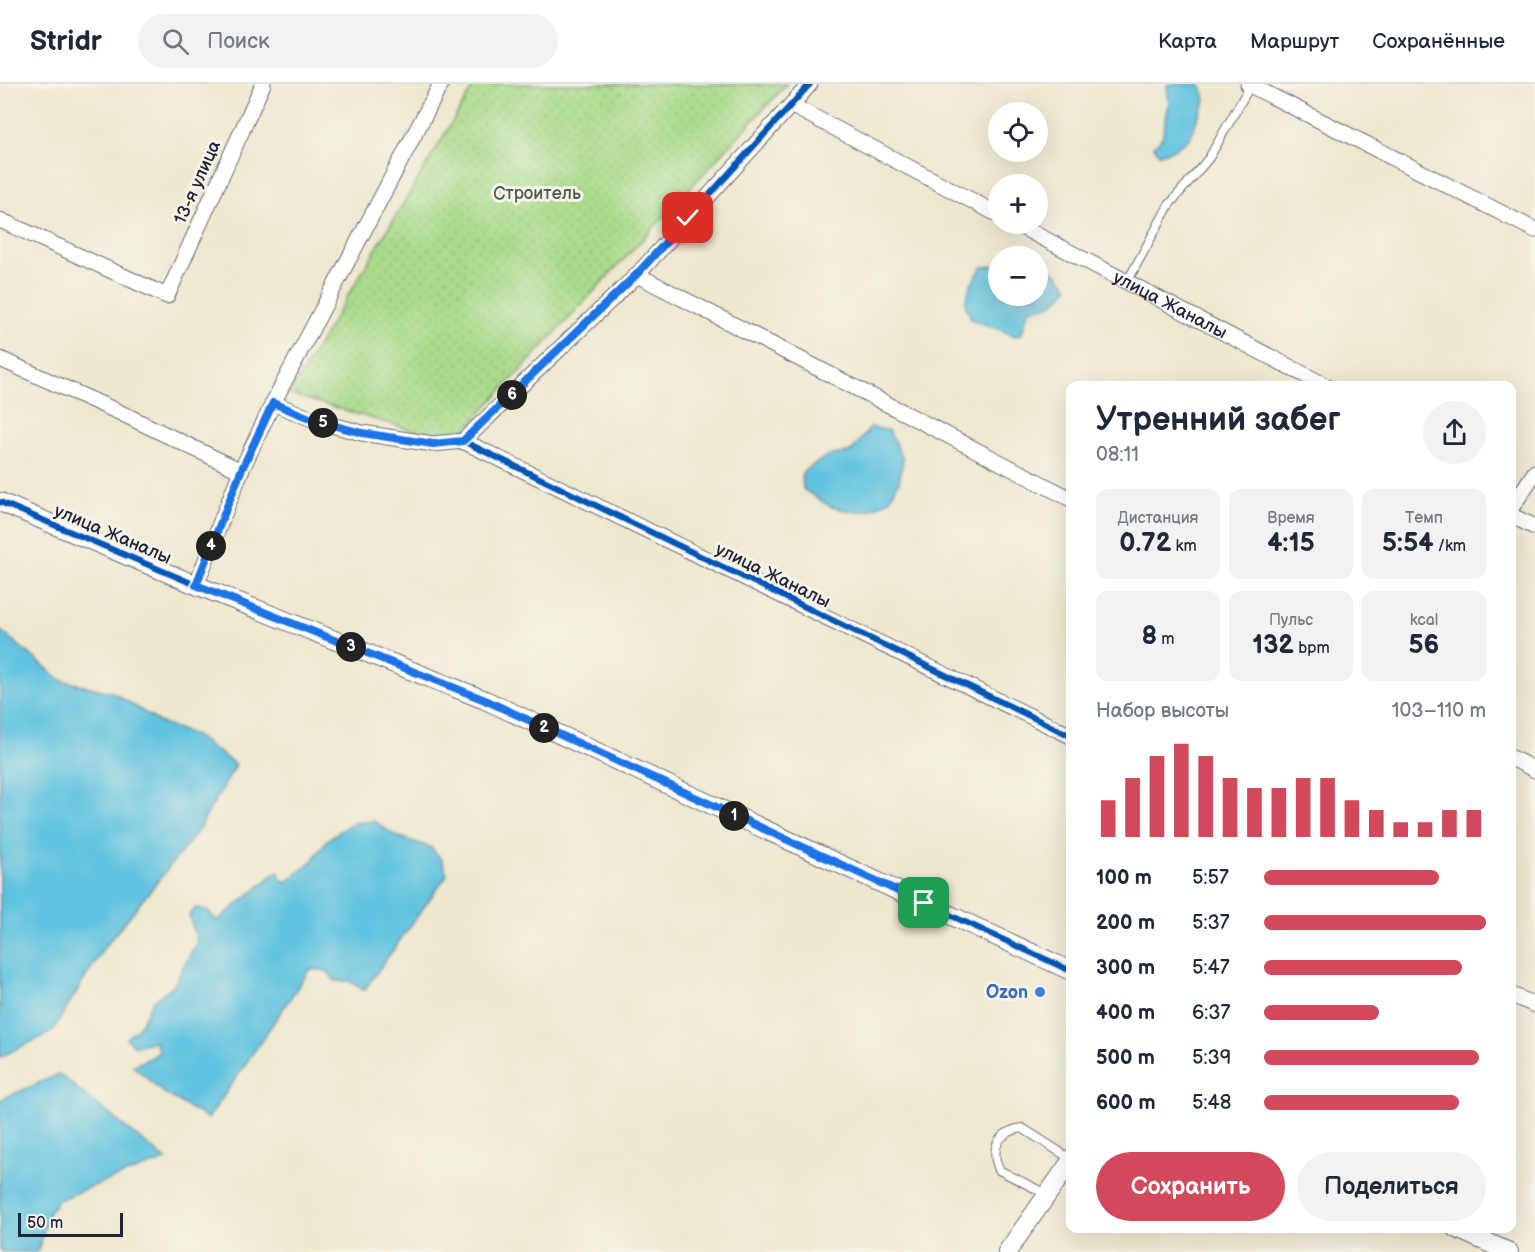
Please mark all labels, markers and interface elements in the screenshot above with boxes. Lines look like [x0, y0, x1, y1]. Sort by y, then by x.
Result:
search box [138, 14, 558, 68]
text: Stridr [30, 25, 102, 58]
icon: search [159, 25, 192, 58]
text: Поиск [207, 28, 270, 55]
text: Карта [1158, 29, 1217, 54]
text: Маршрут [1250, 29, 1339, 54]
text: Сохранённые [1372, 29, 1505, 54]
map controls [988, 102, 1048, 306]
button: locate [988, 102, 1048, 162]
street label: 13-я улица [170, 137, 225, 227]
button: + [988, 174, 1048, 234]
park label: Строитель [493, 183, 581, 204]
pin [662, 192, 713, 243]
icon: check [671, 201, 704, 234]
button: − [988, 246, 1048, 306]
street label: улица Жаналы [1110, 267, 1230, 343]
pin: 6 [497, 380, 527, 410]
text: 6 [507, 385, 517, 404]
text: Утренний забег [1096, 400, 1341, 440]
button: share [1423, 401, 1486, 464]
pin: 5 [308, 408, 338, 438]
text: 5 [318, 413, 328, 432]
text: 08:11 [1096, 443, 1139, 467]
street label: улица Жаналы [51, 500, 174, 569]
text: Дистанция [1118, 509, 1198, 528]
text: Время [1267, 509, 1315, 528]
text: Темп [1405, 509, 1443, 528]
text: 0.72 [1119, 528, 1171, 559]
text: 4:15 [1267, 528, 1315, 559]
text: 5:54 [1382, 528, 1433, 559]
pin: 4 [196, 531, 226, 561]
text: 4 [206, 536, 216, 555]
text: km [1171, 537, 1197, 556]
text: /km [1433, 537, 1466, 556]
street label: улица Жаналы [712, 539, 834, 612]
text: Пульс [1269, 611, 1313, 630]
text: kcal [1410, 611, 1438, 630]
text: 8 [1141, 621, 1157, 652]
text: m [1157, 630, 1175, 649]
text: 132 [1252, 630, 1294, 661]
text: 56 [1409, 630, 1439, 661]
pin: 3 [336, 632, 366, 662]
text: 3 [346, 637, 356, 656]
text: bpm [1294, 639, 1330, 658]
text: Набор высоты [1096, 699, 1229, 723]
text: 103–110 m [1392, 699, 1486, 723]
pin: 2 [529, 713, 559, 743]
text: 2 [539, 718, 549, 737]
pin: 1 [719, 801, 749, 831]
text: 1 [731, 806, 737, 825]
text: 100 m [1096, 866, 1152, 890]
text: 5:57 [1192, 866, 1229, 890]
pin [898, 877, 949, 928]
icon: arrive [907, 886, 940, 919]
text: 200 m [1096, 911, 1155, 935]
text: 5:37 [1192, 911, 1230, 935]
text: 300 m [1096, 956, 1155, 980]
text: 5:47 [1192, 956, 1230, 980]
place label: Ozon [986, 982, 1028, 1003]
marker: Ozon [1033, 985, 1047, 999]
text: 400 m [1096, 1001, 1155, 1025]
text: 6:37 [1192, 1001, 1230, 1025]
text: 500 m [1096, 1046, 1155, 1070]
text: 5:39 [1192, 1046, 1231, 1070]
text: 600 m [1096, 1091, 1156, 1115]
text: 5:48 [1192, 1091, 1231, 1115]
button: Сохранить [1096, 1152, 1285, 1221]
button: Поделиться [1297, 1152, 1486, 1221]
scale bar [18, 1210, 123, 1238]
text: 50 m [27, 1214, 63, 1233]

